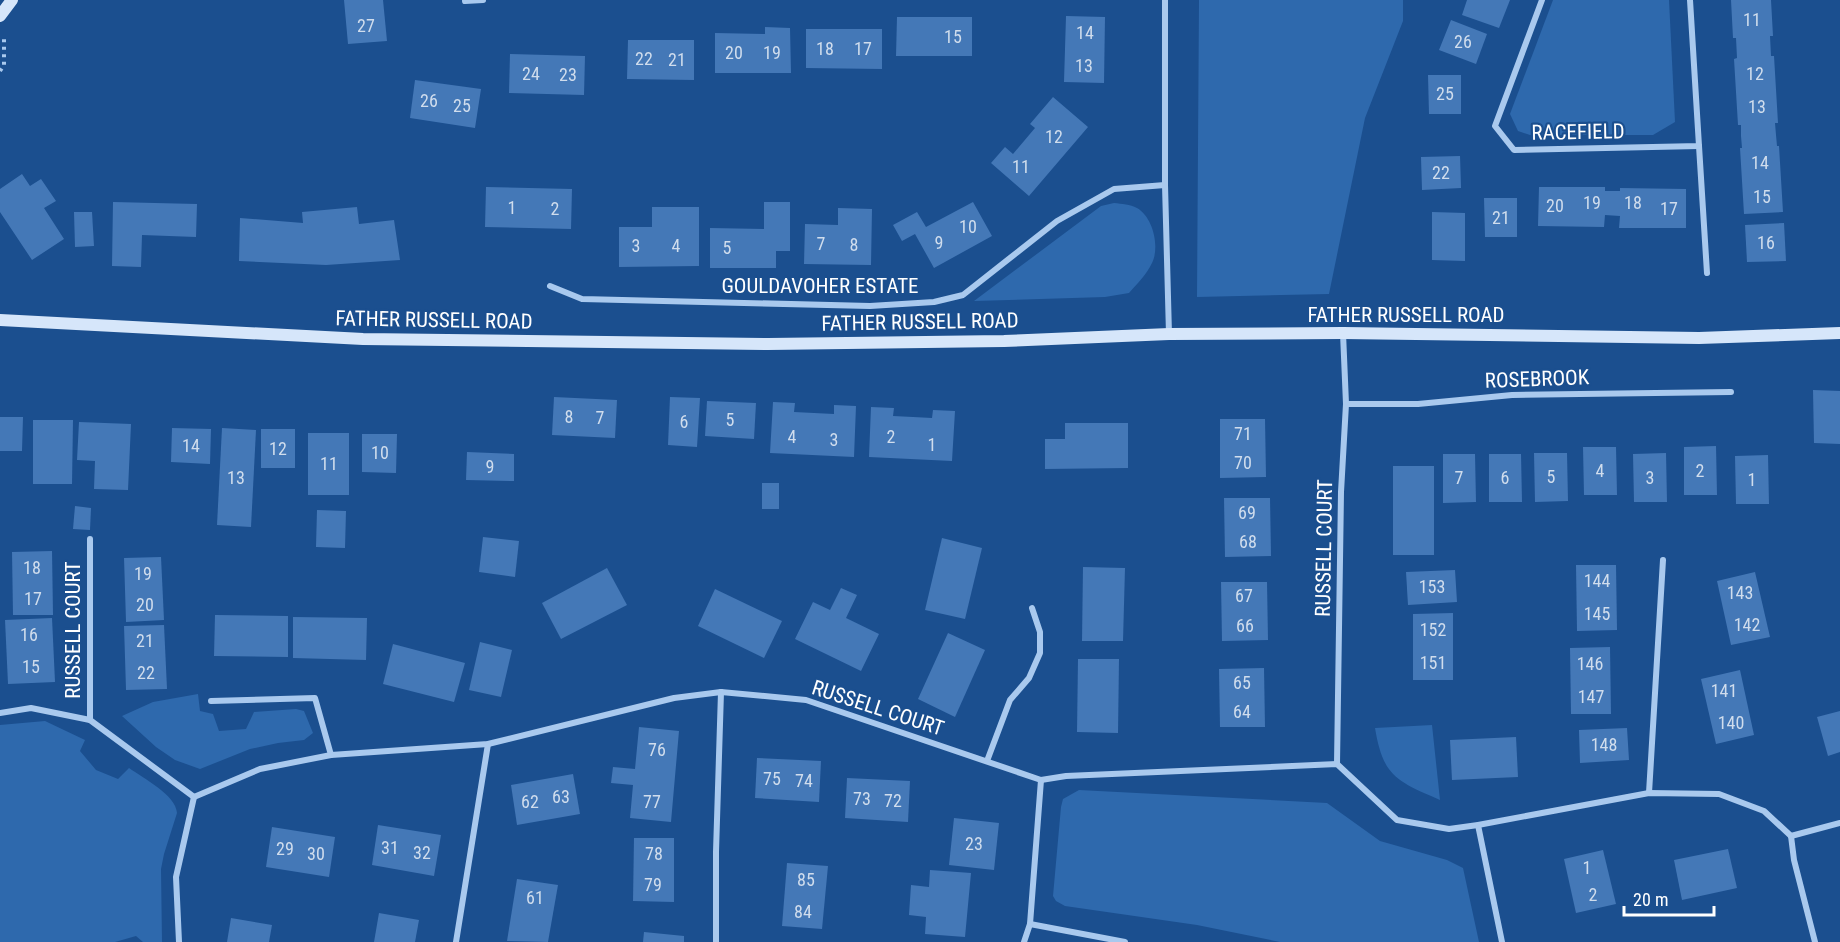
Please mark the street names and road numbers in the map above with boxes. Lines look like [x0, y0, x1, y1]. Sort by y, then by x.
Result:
street label: RACEFIELD [1531, 119, 1625, 145]
street label: GOULDAVOHER ESTATE [721, 274, 919, 298]
street label: FATHER RUSSELL ROAD [1307, 303, 1505, 327]
street label: FATHER RUSSELL ROAD [335, 306, 533, 334]
street label: FATHER RUSSELL ROAD [821, 308, 1019, 336]
street label: ROSEBROOK [1484, 365, 1590, 393]
street label: RUSSELL COURT [1311, 479, 1337, 617]
street label: RUSSELL COURT [61, 561, 85, 699]
street label: RUSSELL COURT [809, 675, 947, 741]

